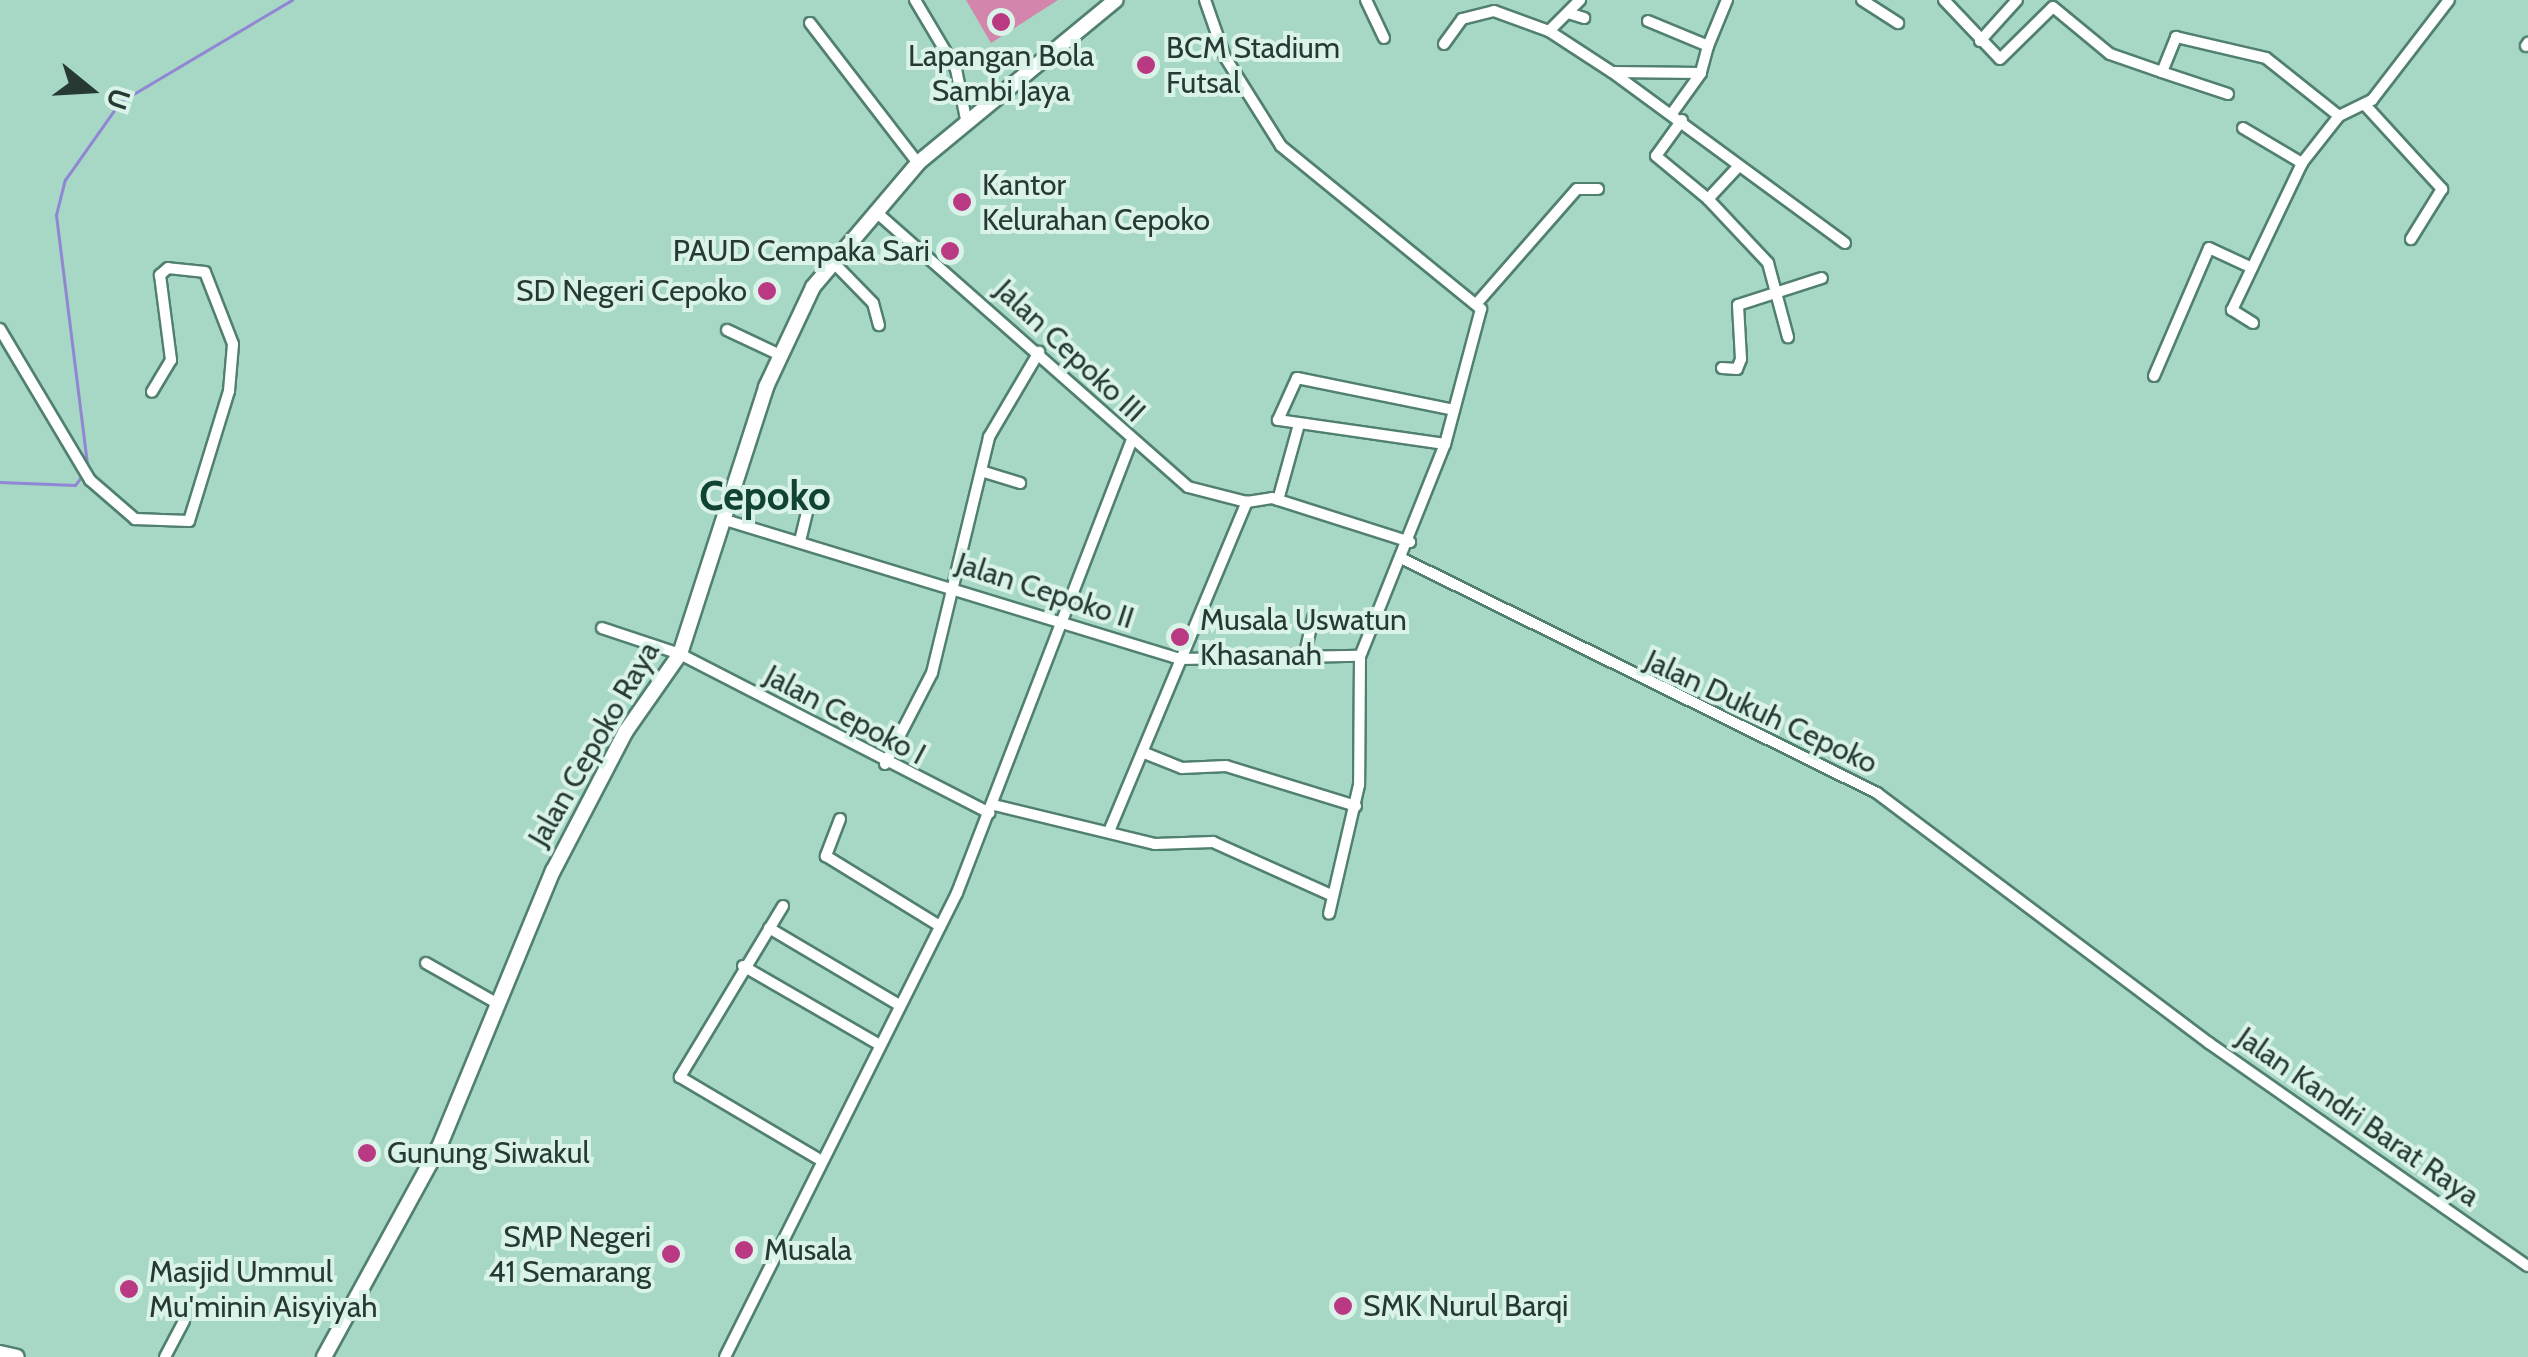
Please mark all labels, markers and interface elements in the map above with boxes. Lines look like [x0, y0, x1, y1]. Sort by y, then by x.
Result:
marker: Lapangan Bola Sambi Jaya [990, 11, 1012, 33]
place label: BCM Stadium Futsal [1166, 30, 1340, 100]
place label: Lapangan Bola Sambi Jaya [908, 38, 1094, 108]
north arrow [40, 40, 140, 140]
marker: BCM Stadium Futsal [1135, 54, 1157, 76]
text: U [99, 84, 138, 114]
place label: Kantor Kelurahan Cepoko [982, 167, 1210, 238]
marker: Kantor Kelurahan Cepoko [951, 191, 973, 213]
place label: PAUD Cempaka Sari [673, 233, 930, 269]
marker: PAUD Cempaka Sari [939, 240, 961, 262]
street label: Jalan Cepoko III [987, 272, 1153, 430]
place label: SD Negeri Cepoko [516, 273, 747, 309]
marker: SD Negeri Cepoko [756, 280, 778, 302]
district label: Cepoko [699, 472, 831, 520]
street label: Jalan Cepoko II [952, 545, 1138, 637]
place label: Musala Uswatun Khasanah [1200, 602, 1407, 672]
marker: Musala Uswatun Khasanah [1169, 626, 1191, 648]
street label: Jalan Cepoko Raya [521, 635, 667, 853]
street label: Jalan Dukuh Cepoko [1639, 642, 1883, 782]
street label: Jalan Cepoko I [758, 658, 932, 772]
street label: Jalan Kandri Barat Raya [2230, 1020, 2486, 1214]
place label: Gunung Siwakul [387, 1135, 590, 1171]
marker: Gunung Siwakul [356, 1142, 378, 1164]
place label: SMP Negeri 41 Semarang [488, 1219, 651, 1290]
place label: Musala [764, 1232, 852, 1268]
marker: Musala [733, 1239, 755, 1261]
marker: SMP Negeri 41 Semarang [660, 1243, 682, 1265]
place label: Masjid Ummul Mu'minin Aisyiyah [149, 1254, 378, 1324]
marker: Masjid Ummul Mu'minin Aisyiyah [118, 1278, 140, 1300]
place label: SMK Nurul Barqi [1363, 1288, 1568, 1324]
marker: SMK Nurul Barqi [1332, 1295, 1354, 1317]

